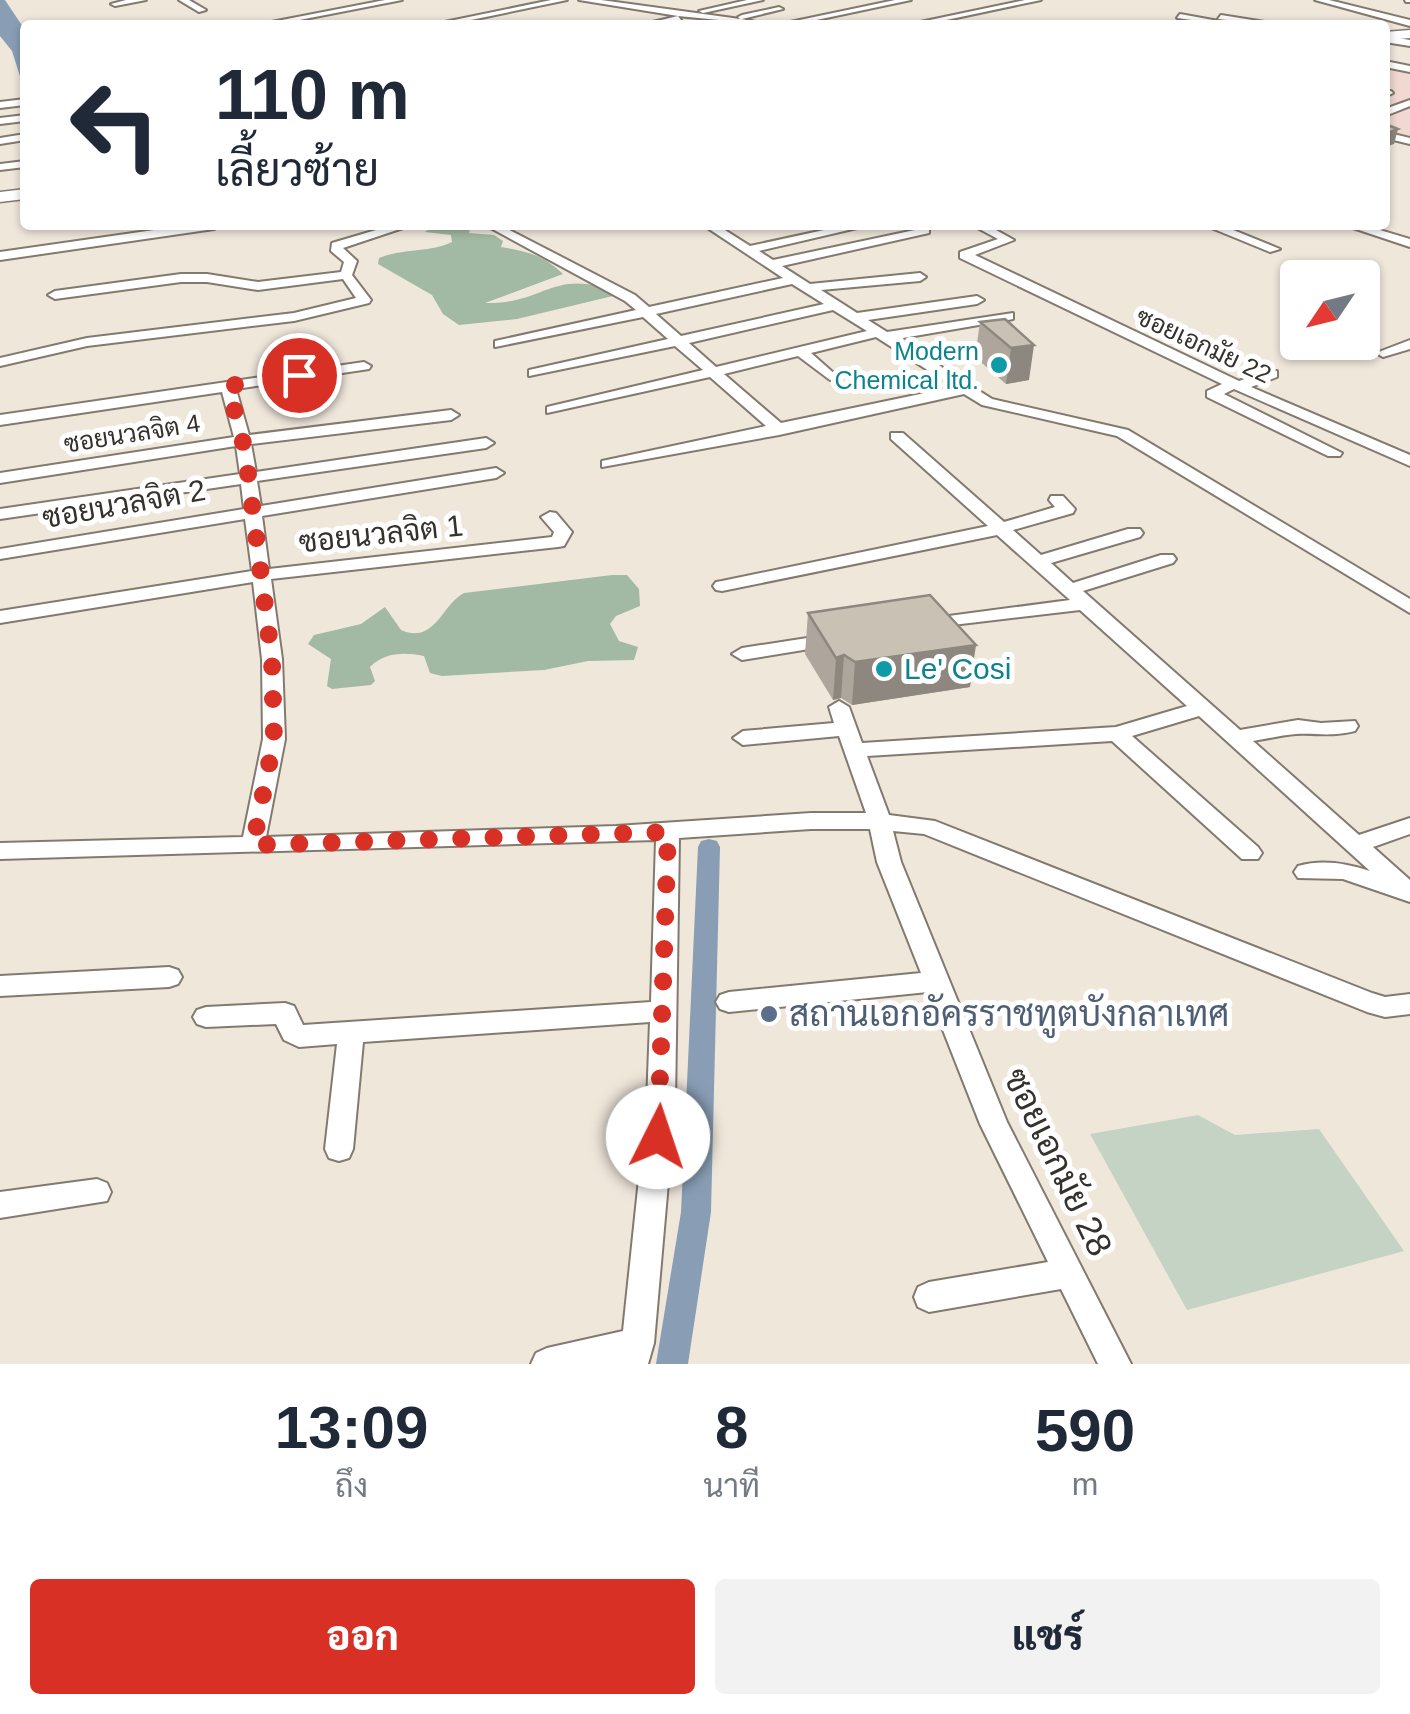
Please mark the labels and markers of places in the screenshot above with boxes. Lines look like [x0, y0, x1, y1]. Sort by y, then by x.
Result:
pin [257, 333, 342, 418]
place label: Modern Chemical ltd. [835, 337, 979, 394]
marker: Modern Chemical ltd. [988, 354, 1010, 376]
place label: Le' Cosi [904, 652, 1011, 685]
marker: Le' Cosi [873, 658, 895, 680]
place label: สถานเอกอัครราชทูตบังกลาเทศ [789, 993, 1229, 1038]
marker: สถานเอกอัครราชทูตบังกลาเทศ [758, 1003, 780, 1025]

